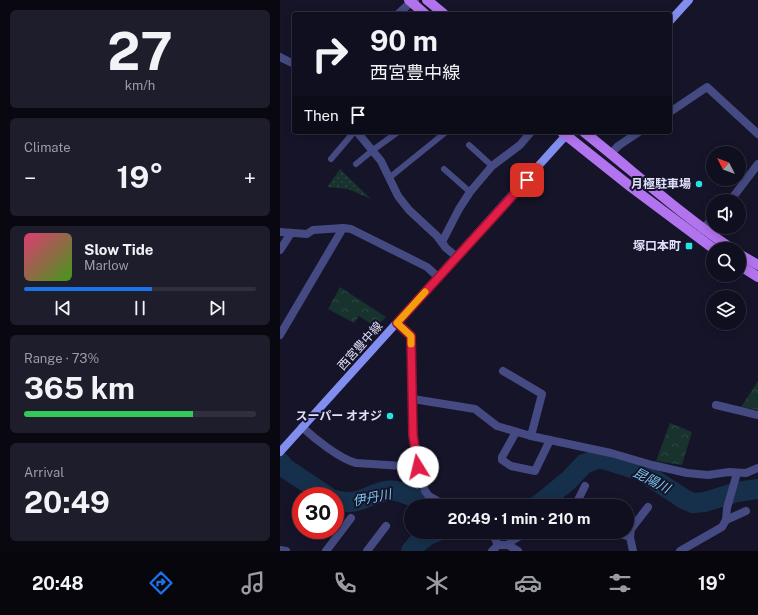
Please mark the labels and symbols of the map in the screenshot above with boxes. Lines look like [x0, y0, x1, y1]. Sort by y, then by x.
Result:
north arrow [706, 146, 746, 186]
pin [510, 163, 544, 197]
place label: 月極駐車場 [631, 177, 691, 191]
marker: 月極駐車場 [694, 179, 704, 189]
place label: 塚口本町 [633, 239, 681, 253]
marker: 塚口本町 [684, 241, 694, 251]
street label: 西宮豊中線 [335, 319, 385, 373]
place label: スーパー オオジ [295, 409, 382, 423]
marker: スーパー オオジ [385, 411, 395, 421]
position arrow [397, 446, 439, 488]
water label: 昆陽川 [631, 465, 674, 497]
water label: 伊丹川 [352, 486, 395, 509]
speed limit sign: 30 [292, 487, 344, 539]

